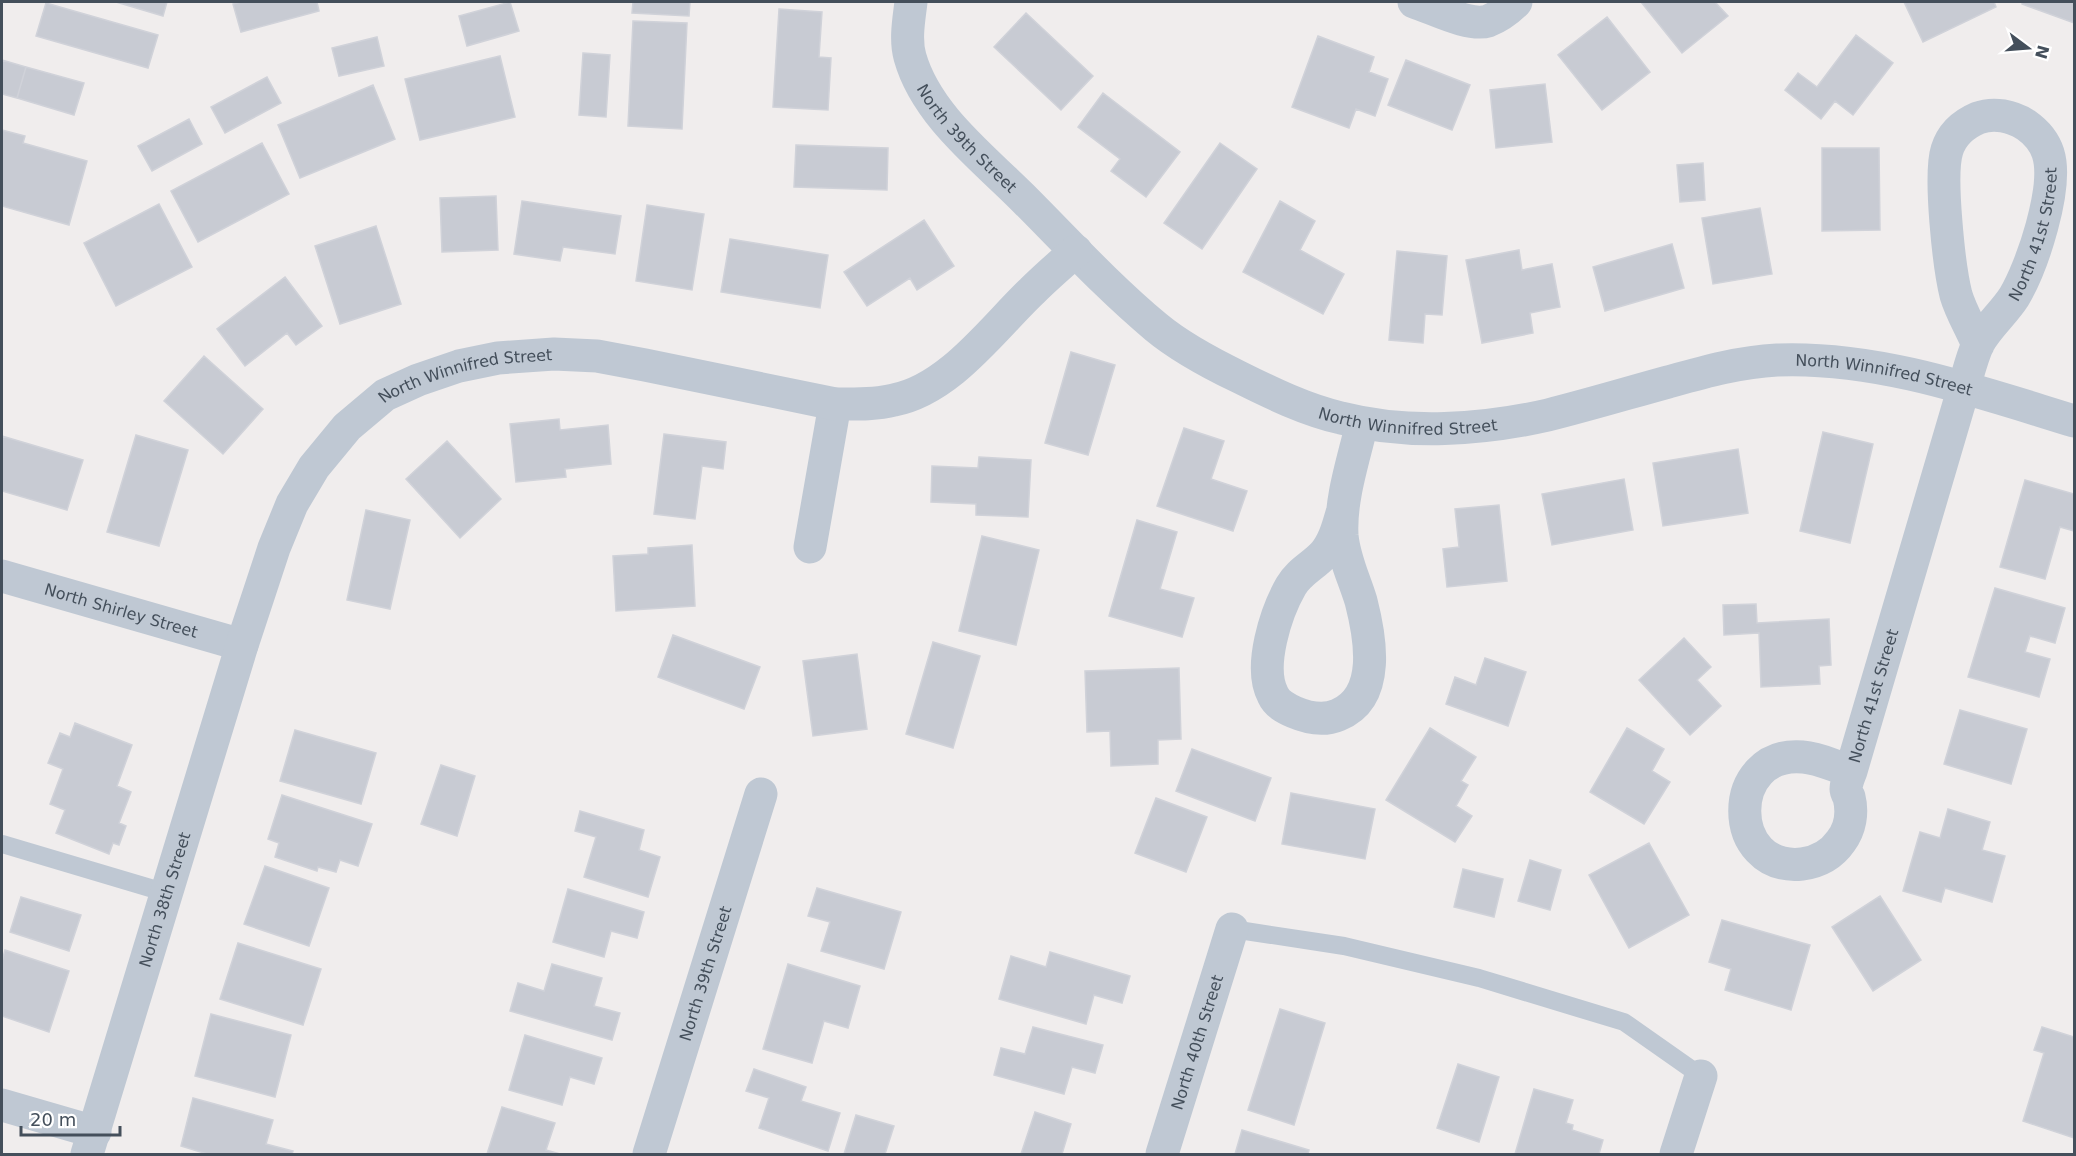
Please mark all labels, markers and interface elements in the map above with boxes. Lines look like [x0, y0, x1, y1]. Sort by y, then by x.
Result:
north arrow [1998, 18, 2058, 78]
text: N [2031, 43, 2053, 61]
street label: North 39th Street [913, 81, 1021, 197]
street label: North 41st Street [2005, 167, 2061, 304]
street label: North Winnifred Street [374, 345, 553, 407]
street label: North Winnifred Street [1795, 351, 1975, 400]
street label: North Winnifred Street [1316, 403, 1498, 439]
street label: North Shirley Street [42, 580, 200, 642]
street label: North 41st Street [1845, 627, 1902, 765]
street label: North 38th Street [135, 830, 195, 970]
street label: North 39th Street [676, 904, 736, 1044]
street label: North 40th Street [1167, 973, 1227, 1112]
scale bar [21, 1099, 120, 1137]
text: 20 m [30, 1109, 76, 1130]

